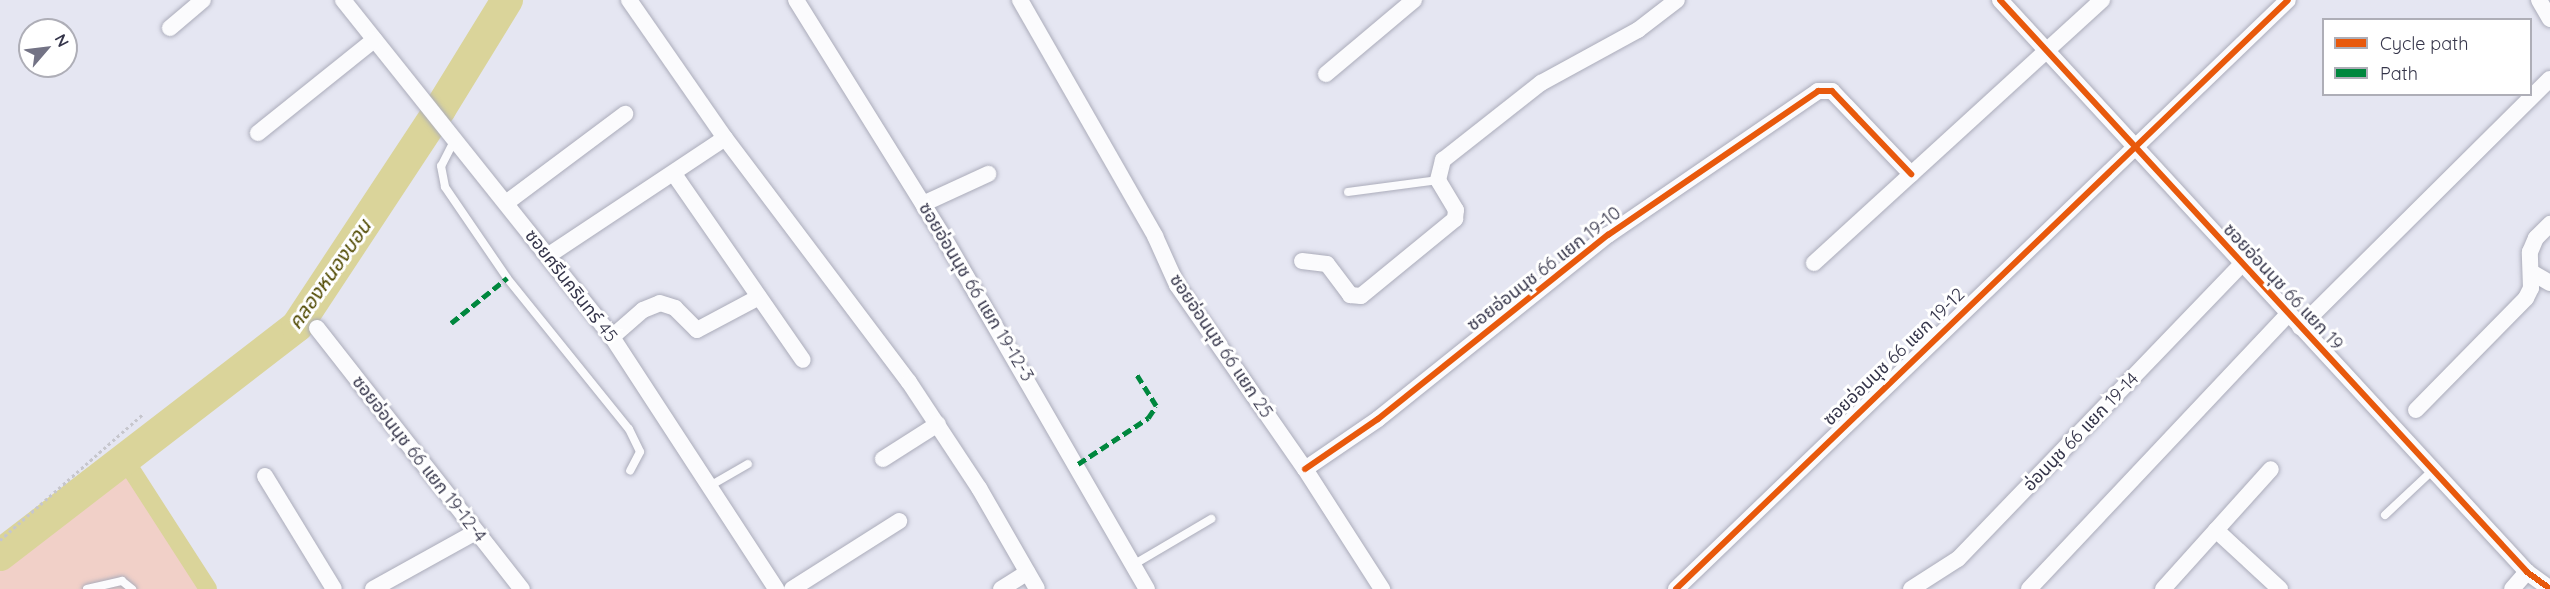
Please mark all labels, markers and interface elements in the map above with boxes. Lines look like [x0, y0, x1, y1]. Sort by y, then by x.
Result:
north arrow [18, 18, 78, 78]
legend [2322, 18, 2532, 96]
text: N [51, 31, 74, 50]
text: Cycle path [2380, 32, 2468, 55]
text: Path [2380, 62, 2418, 85]
street label: ซอยอ่อนนุช 66 แยก 19-12-3 [914, 199, 1038, 385]
street label: ซอยอ่อนนุช 66 แยก 19-10 [1463, 202, 1625, 336]
water label: คลองหนองบอน [282, 215, 376, 333]
street label: ซอยอ่อนนุช 66 แยก 19 [2219, 219, 2347, 355]
street label: ซอยศรีนครินทร์ 45 [520, 225, 622, 347]
street label: ซอยอ่อนนุช 66 แยก 25 [1165, 270, 1277, 422]
street label: ซอยอ่อนนุช 66 แยก 19-12 [1819, 284, 1969, 430]
street label: อ่อนนุช 66 แยก 19-14 [2019, 368, 2143, 496]
street label: ซอยอ่อนนุช 66 แยก 19-12-4 [347, 372, 491, 546]

